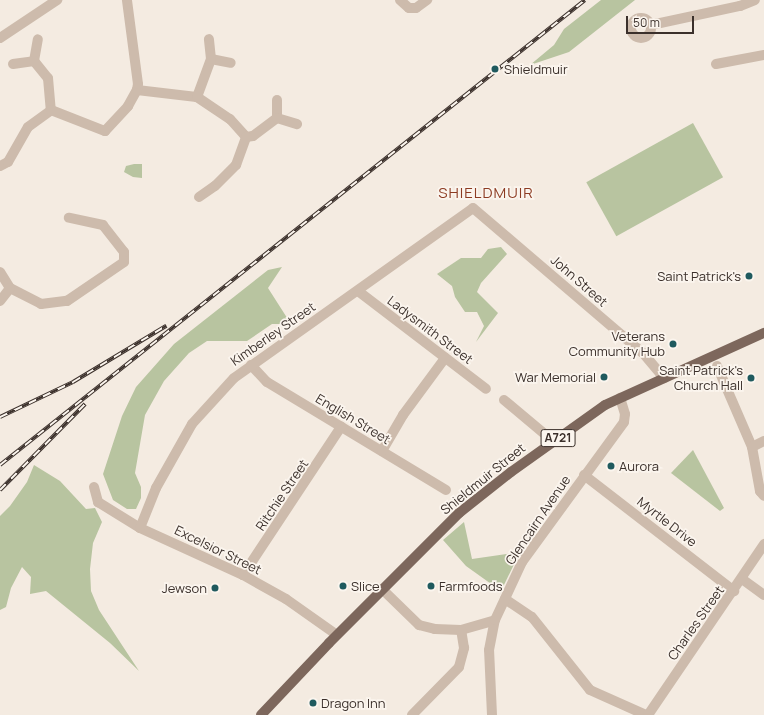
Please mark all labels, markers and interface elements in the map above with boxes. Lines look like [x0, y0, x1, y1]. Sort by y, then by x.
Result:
scale bar [628, 8, 696, 34]
text: 50 m [633, 14, 660, 31]
place label: Shieldmuir [504, 61, 568, 77]
marker: Shieldmuir [489, 63, 501, 75]
district label: SHIELDMUIR [438, 184, 534, 202]
street label: John Street [547, 252, 611, 310]
place label: Saint Patrick's [657, 268, 741, 284]
marker: Saint Patrick's [744, 271, 754, 281]
street label: Ladysmith Street [384, 293, 476, 367]
street label: Kimberley Street [228, 299, 318, 369]
place label: Veterans Community Hub [569, 329, 665, 360]
marker: Veterans Community Hub [668, 339, 678, 349]
place label: Saint Patrick's Church Hall [659, 363, 743, 394]
place label: War Memorial [515, 369, 596, 385]
marker: War Memorial [599, 372, 609, 382]
marker: Saint Patrick's Church Hall [746, 373, 756, 383]
street label: English Street [313, 391, 393, 447]
road number: A721 [540, 428, 576, 448]
street label: Shieldmuir Street [438, 440, 528, 518]
street label: Ritchie Street [252, 456, 312, 534]
place label: Aurora [619, 458, 659, 474]
marker: Aurora [606, 461, 616, 471]
street label: Glencairn Avenue [502, 472, 574, 568]
street label: Myrtle Drive [634, 494, 700, 550]
street label: Excelsior Street [172, 522, 264, 578]
place label: Slice [351, 578, 380, 594]
place label: Farmfoods [439, 578, 502, 594]
place label: Jewson [162, 580, 207, 596]
marker: Slice [338, 581, 348, 591]
marker: Farmfoods [426, 581, 436, 591]
marker: Jewson [210, 583, 220, 593]
street label: Charles Street [665, 583, 727, 663]
place label: Dragon Inn [321, 695, 386, 711]
marker: Dragon Inn [308, 698, 318, 708]

